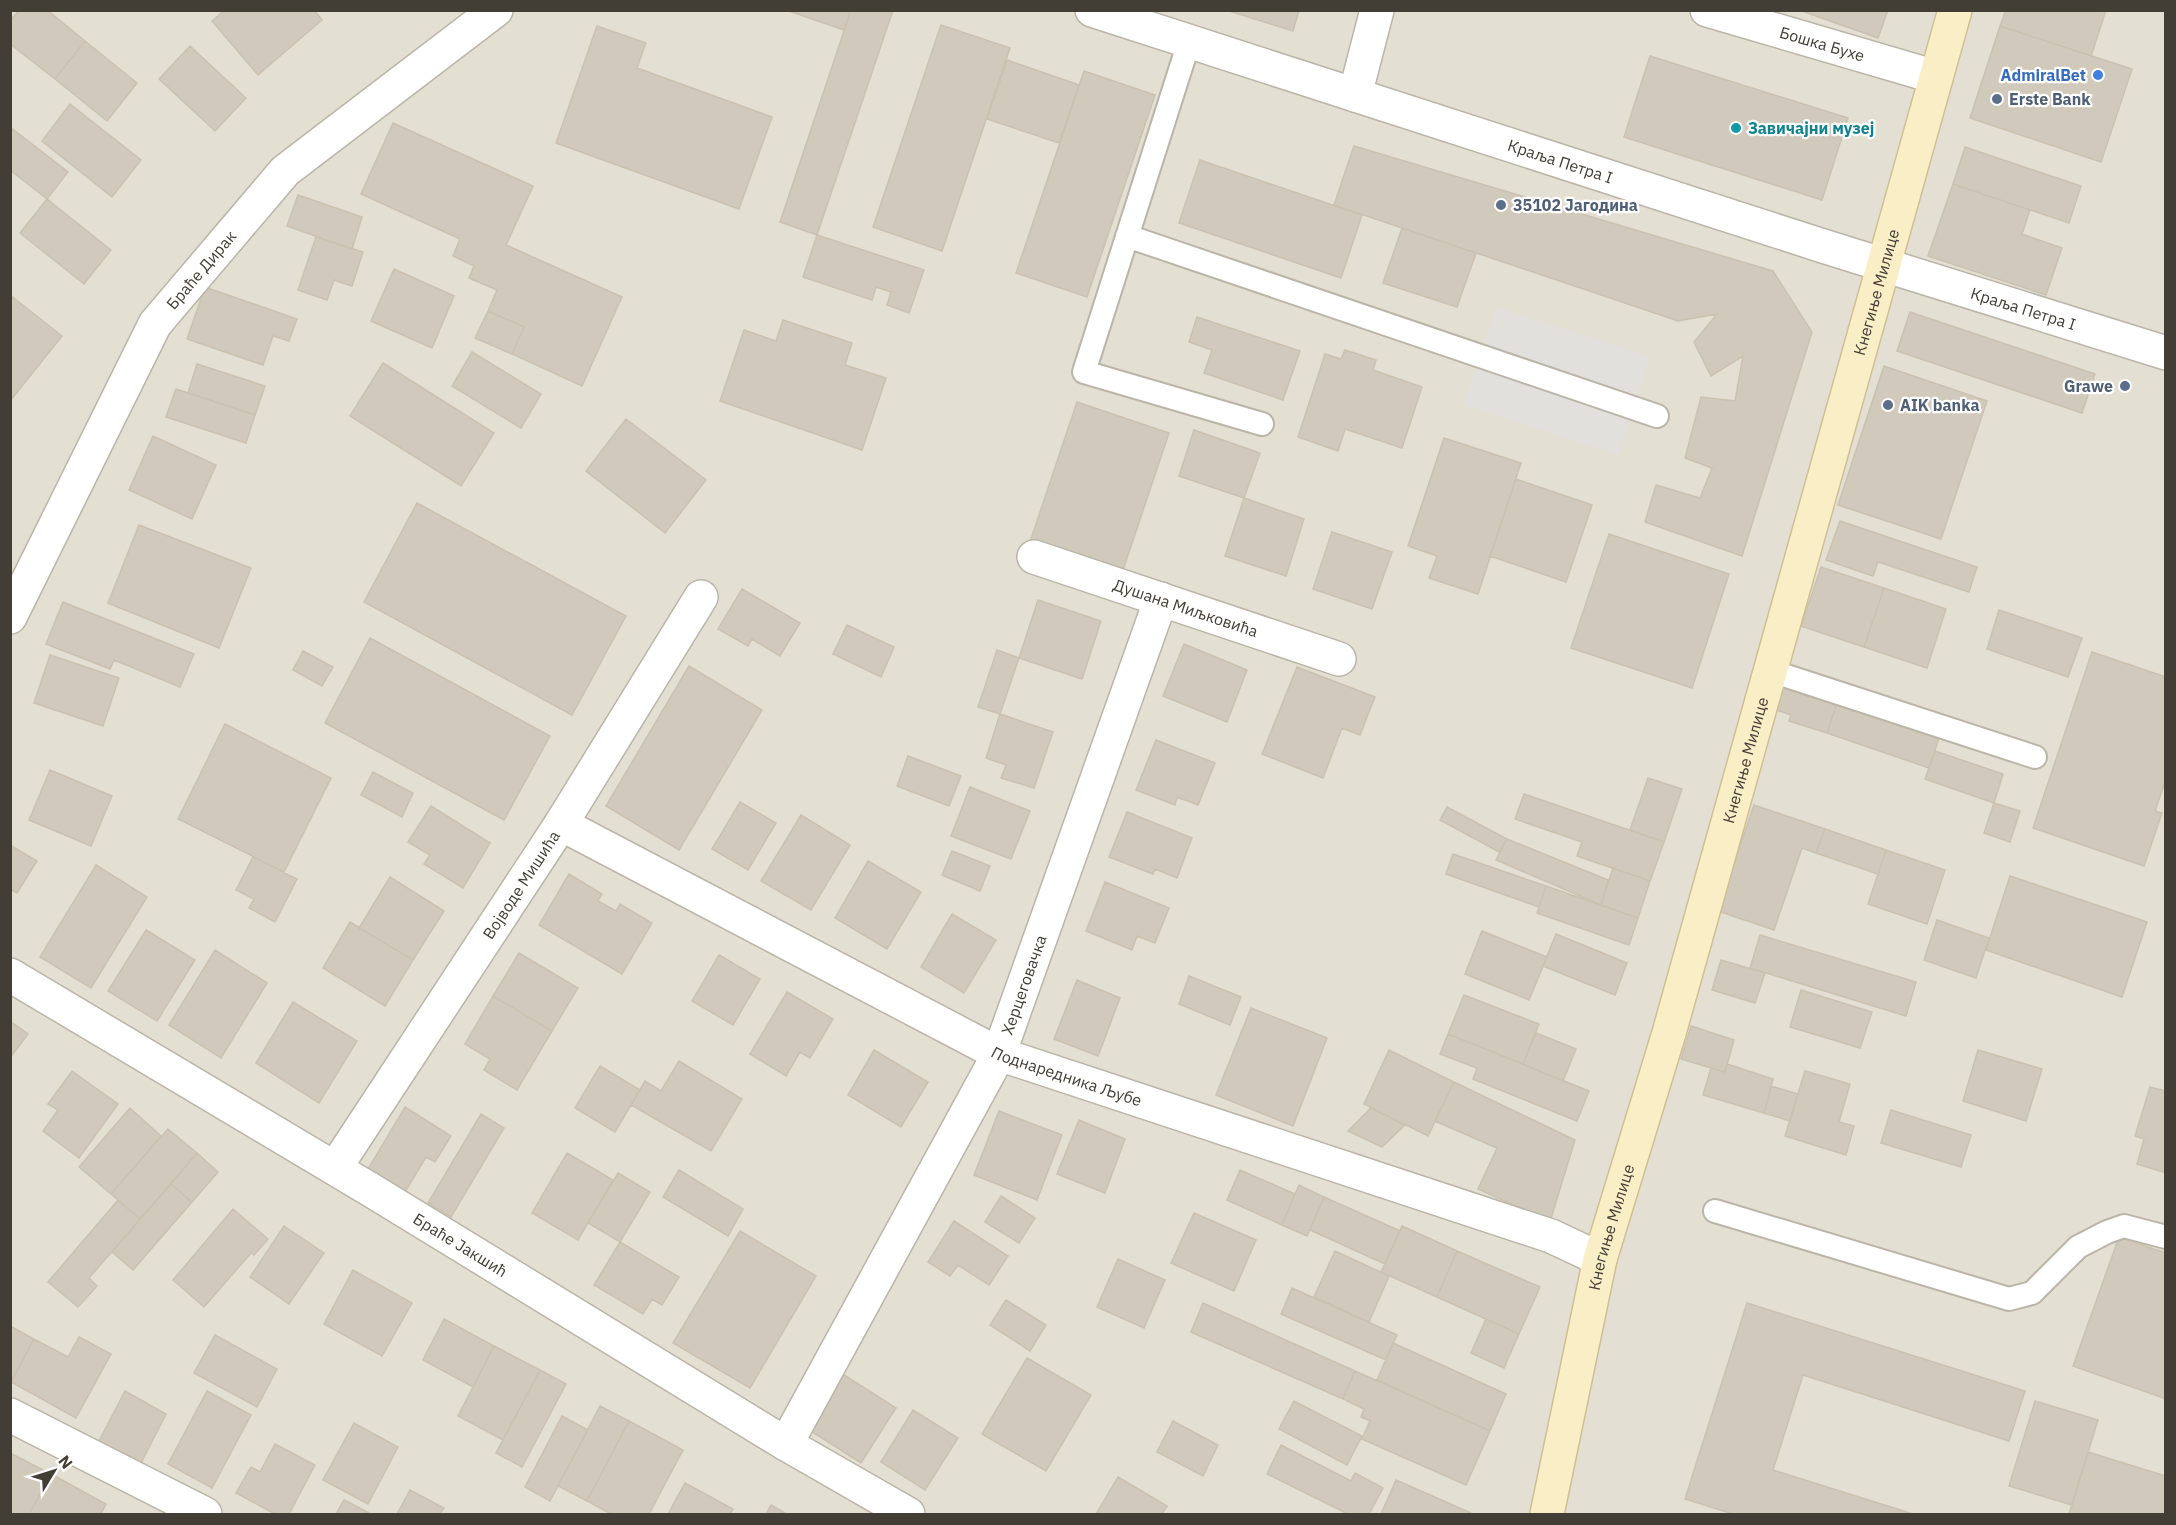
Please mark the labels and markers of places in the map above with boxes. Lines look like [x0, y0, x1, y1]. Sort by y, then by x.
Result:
place label: AdmiralBet [2000, 65, 2086, 85]
marker: AdmiralBet [2091, 68, 2105, 82]
place label: Erste Bank [2009, 89, 2091, 109]
marker: Erste Bank [1990, 92, 2004, 106]
place label: Завичајни музеј [1748, 118, 1874, 138]
marker: Завичајни музеј [1729, 121, 1743, 135]
place label: 35102 Јагодина [1513, 195, 1638, 215]
marker: 35102 Јагодина [1494, 198, 1508, 212]
place label: Grawe [2064, 376, 2113, 396]
marker: Grawe [2118, 379, 2132, 393]
place label: AIK banka [1900, 395, 1980, 415]
marker: AIK banka [1881, 398, 1895, 412]

